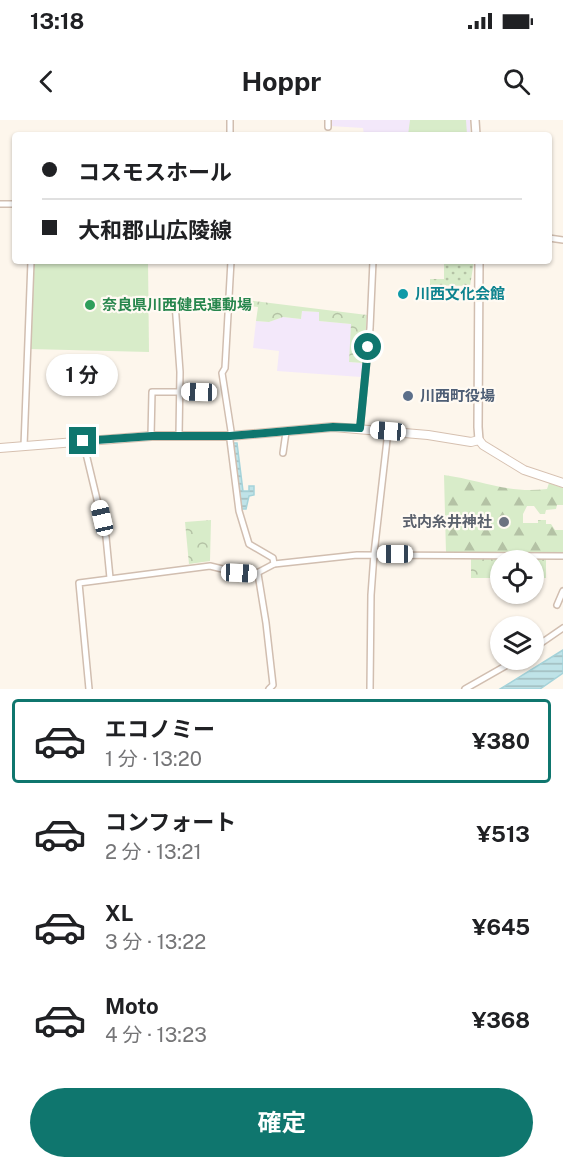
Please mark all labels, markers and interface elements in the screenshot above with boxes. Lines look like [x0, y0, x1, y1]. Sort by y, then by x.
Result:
text: 13:18 [30, 8, 84, 34]
icon: back [30, 65, 63, 98]
text: Hoppr [242, 65, 321, 97]
icon: search [500, 65, 533, 98]
text: コスモスホール [78, 159, 232, 185]
text: 大和郡山広陵線 [78, 217, 232, 243]
place label: 川西文化会館 [415, 285, 505, 302]
marker: 川西文化会館 [396, 287, 410, 301]
place label: 奈良県川西健民運動場 [102, 296, 252, 313]
marker: 奈良県川西健民運動場 [83, 298, 97, 312]
route start [354, 333, 381, 360]
callout: 1 分 [47, 354, 119, 396]
text: 1 分 [65, 363, 99, 387]
car [181, 382, 217, 402]
place label: 川西町役場 [420, 387, 495, 404]
marker: 川西町役場 [401, 389, 415, 403]
car [369, 420, 407, 442]
route end [69, 427, 96, 454]
car [89, 498, 115, 538]
place label: 式内糸井神社 [402, 513, 492, 530]
marker: 式内糸井神社 [497, 515, 511, 529]
car [377, 545, 413, 563]
map controls [490, 550, 544, 670]
button: locate [490, 550, 544, 604]
car [221, 563, 257, 583]
button: layers [490, 616, 544, 670]
icon: car [33, 714, 87, 768]
text: エコノミー [105, 716, 215, 742]
text: ¥380 [472, 728, 530, 754]
text: 1 分 · 13:20 [105, 747, 202, 771]
icon: car [33, 807, 87, 861]
text: コンフォート [105, 809, 236, 835]
text: ¥513 [477, 821, 530, 847]
text: 2 分 · 13:21 [105, 840, 202, 864]
icon: car [33, 900, 87, 954]
text: XL [105, 900, 133, 926]
text: ¥645 [472, 914, 530, 940]
text: 3 分 · 13:22 [105, 930, 206, 954]
icon: car [33, 993, 87, 1047]
text: Moto [105, 993, 159, 1019]
text: ¥368 [472, 1007, 530, 1033]
text: 4 分 · 13:23 [105, 1023, 207, 1047]
button: 確定 [30, 1088, 533, 1157]

